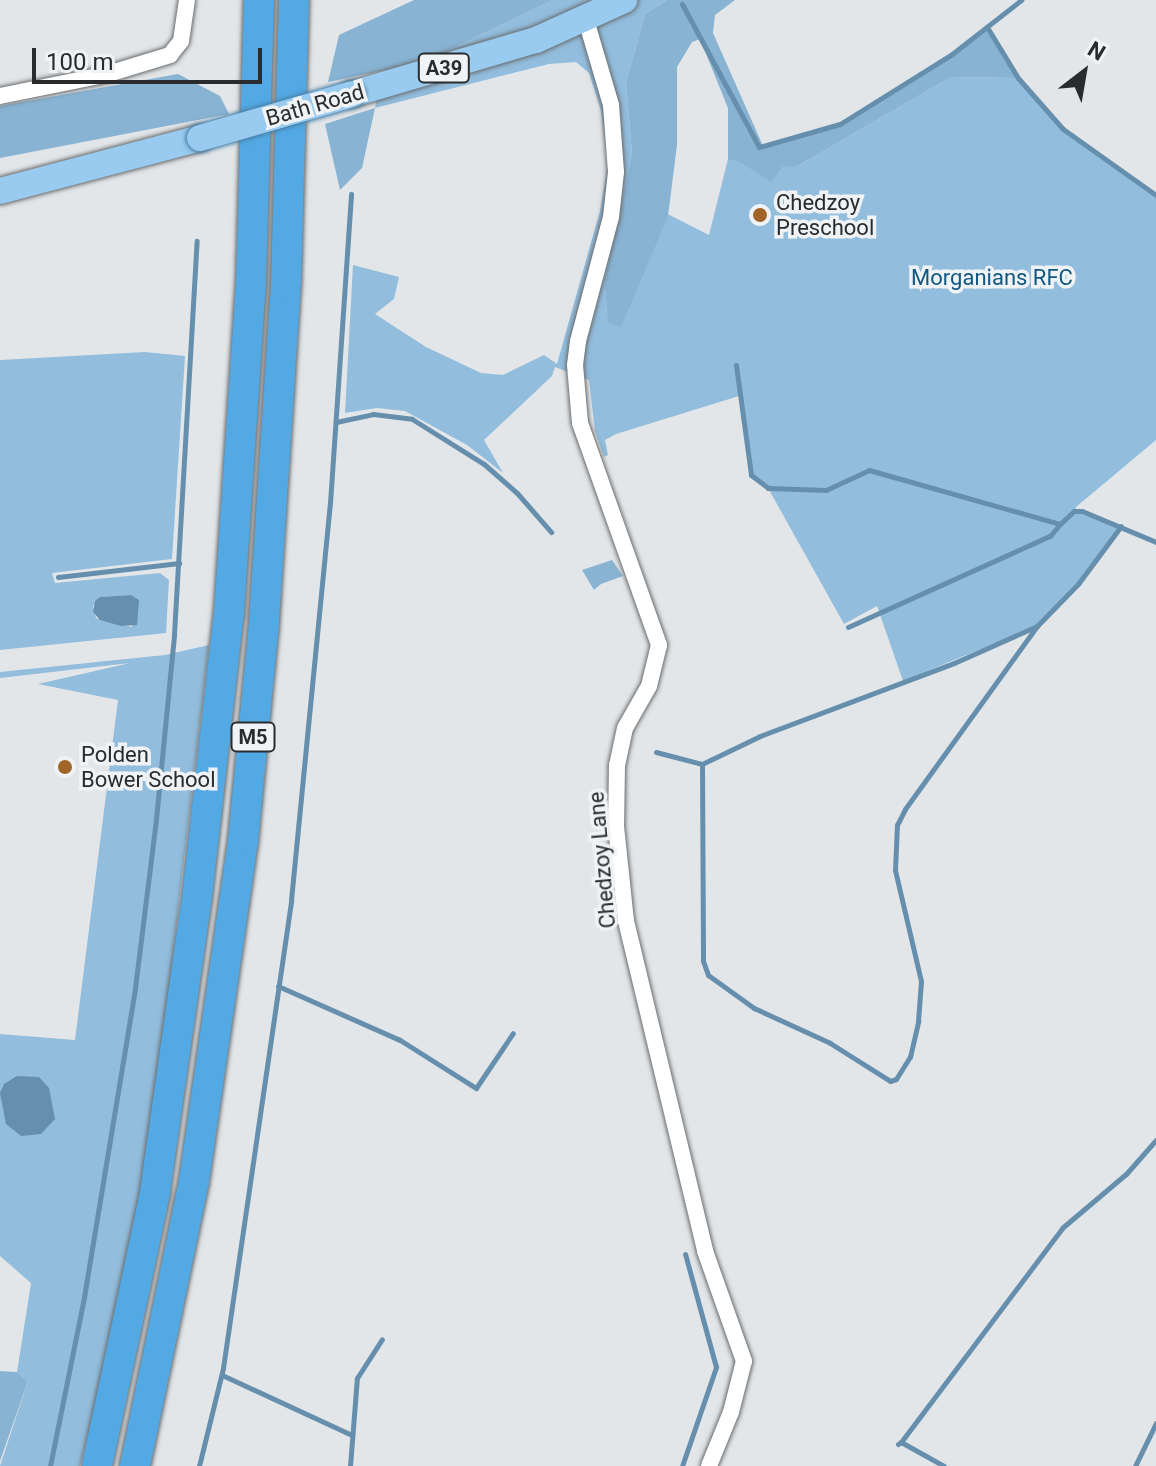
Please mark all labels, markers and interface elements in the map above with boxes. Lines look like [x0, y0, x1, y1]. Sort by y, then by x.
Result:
scale bar [36, 32, 266, 82]
north arrow [1044, 32, 1124, 112]
text: N [1084, 36, 1110, 66]
text: 100 m [46, 48, 113, 76]
road number: A39 [416, 52, 472, 84]
street label: Bath Road [263, 78, 367, 132]
place label: Chedzoy Preschool [776, 189, 874, 240]
marker: Chedzoy Preschool [751, 206, 769, 224]
park label: Morganians RFC [911, 265, 1073, 291]
road number: M5 [229, 721, 277, 753]
place label: Polden Bower School [81, 741, 216, 792]
marker: Polden Bower School [56, 758, 74, 776]
street label: Chedzoy Lane [583, 791, 621, 929]

